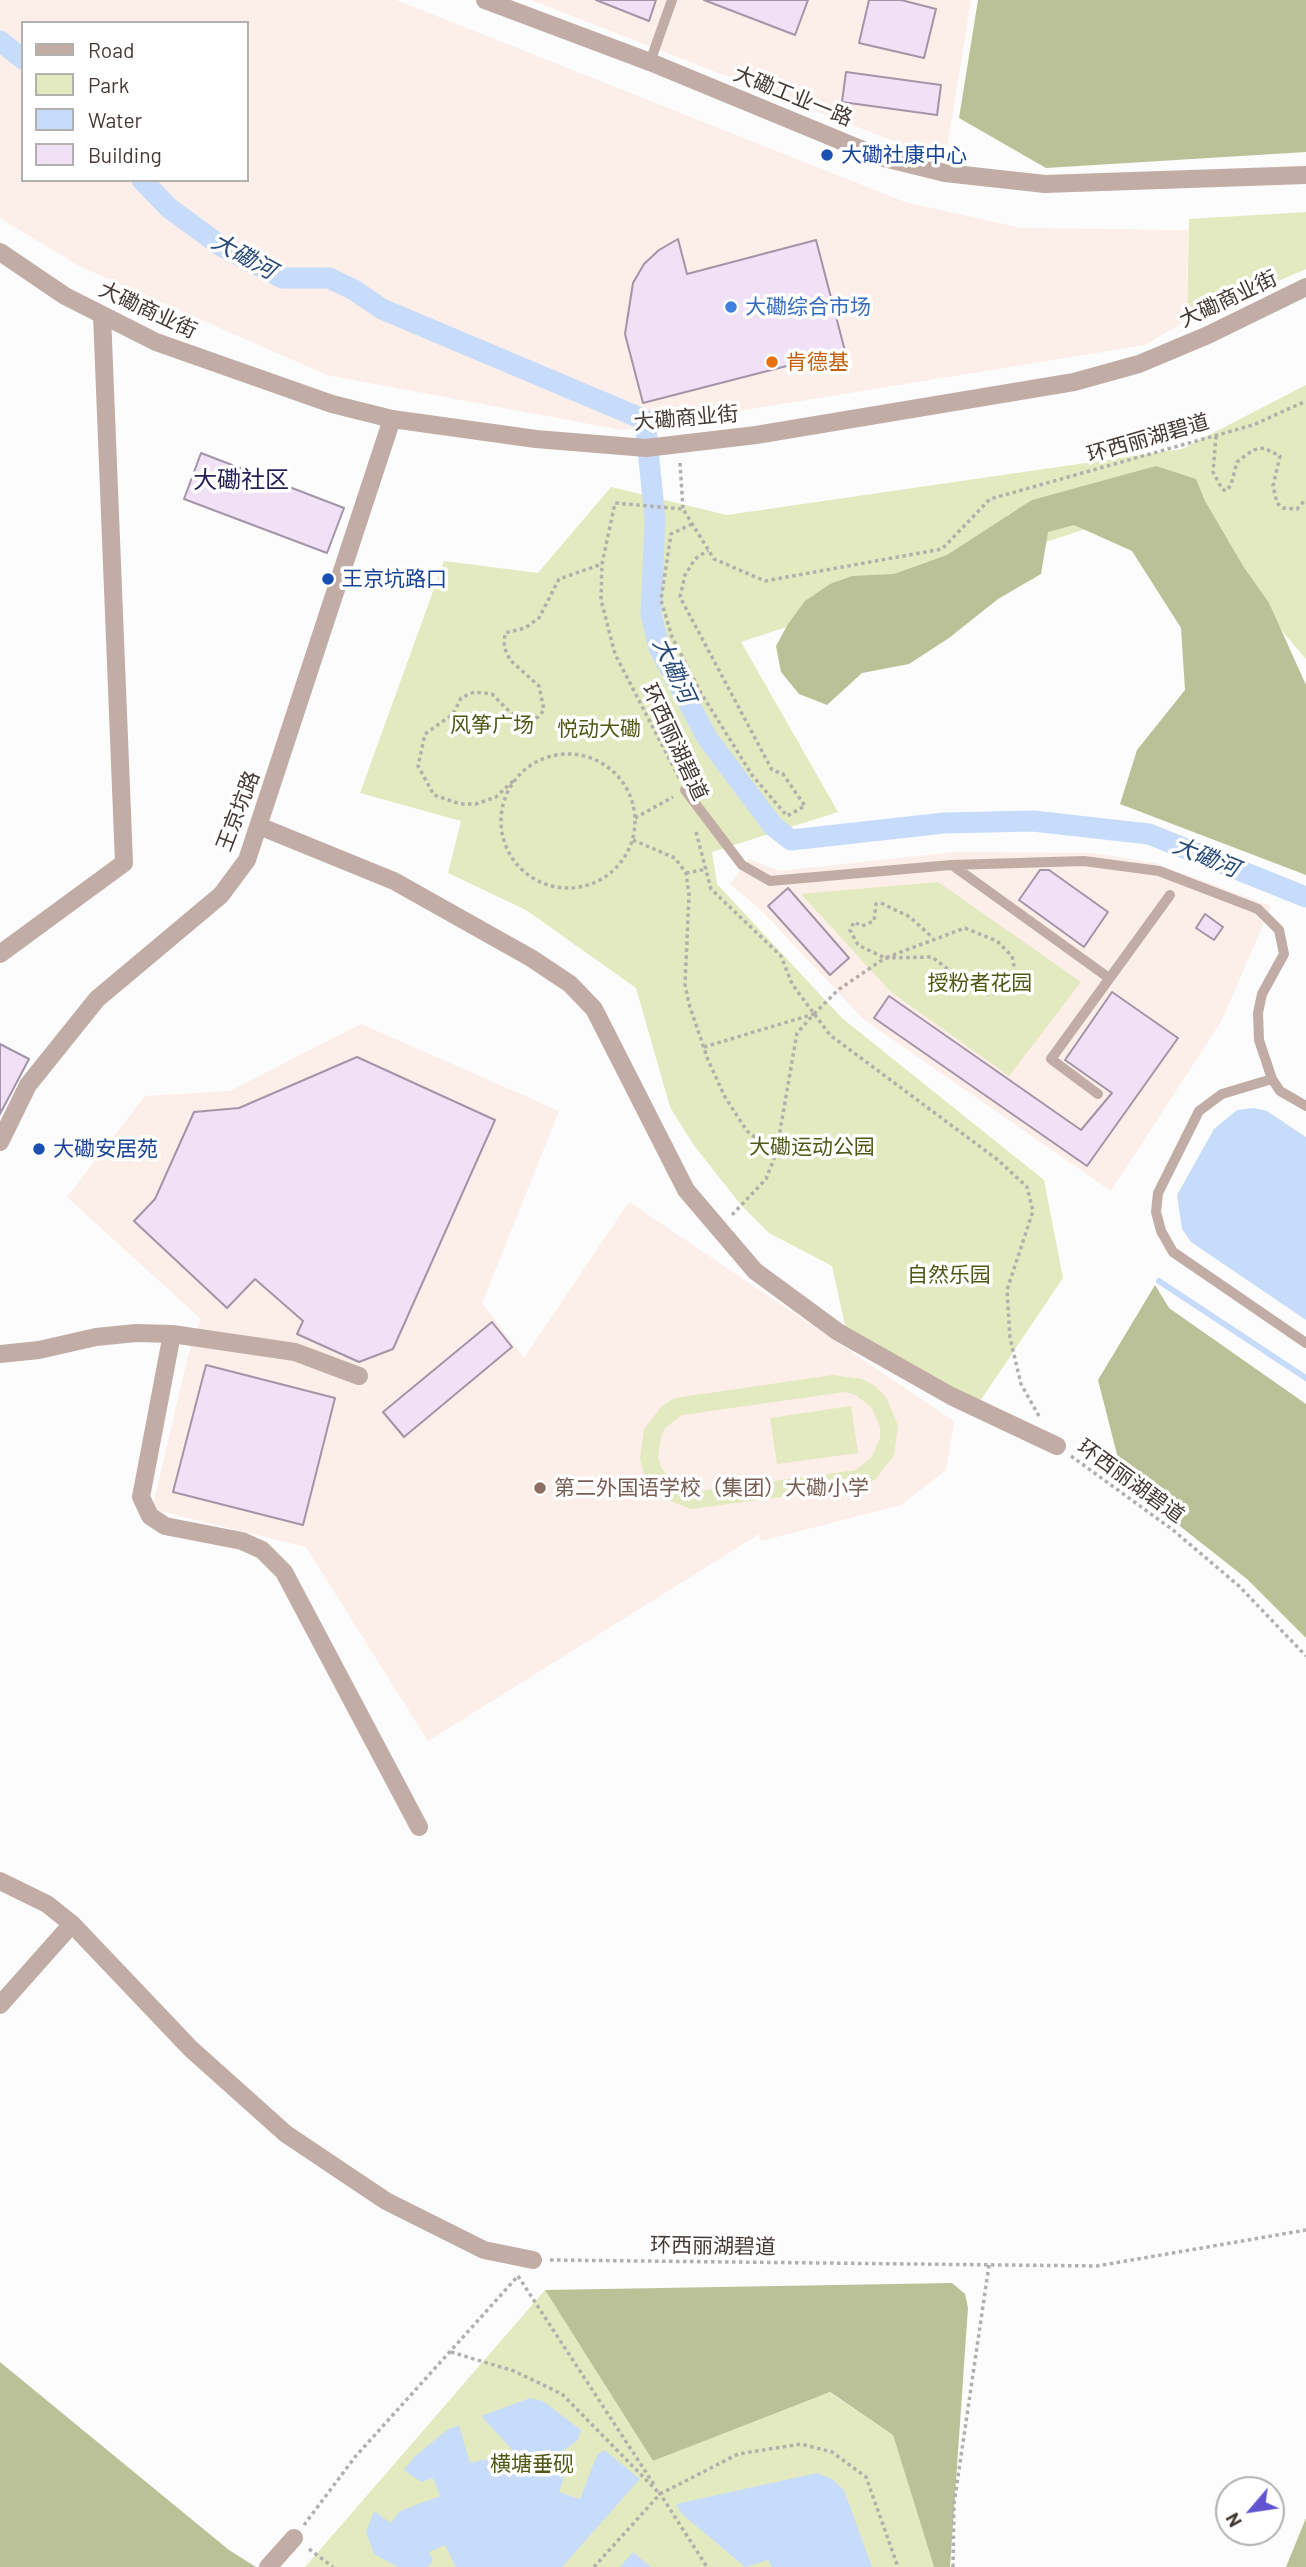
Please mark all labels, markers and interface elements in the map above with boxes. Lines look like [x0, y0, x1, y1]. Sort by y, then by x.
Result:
legend [21, 21, 248, 182]
text: Road [88, 37, 134, 62]
street label: 大磡工业一路 [730, 61, 856, 131]
text: Park [88, 72, 129, 97]
text: Water [88, 107, 142, 132]
text: Building [88, 142, 162, 167]
place label: 大磡社康中心 [841, 142, 967, 168]
marker: 大磡社康中心 [819, 147, 835, 163]
water label: 大磡河 [207, 227, 281, 285]
street label: 大磡商业街 [1175, 265, 1281, 333]
street label: 大磡商业街 [95, 276, 201, 344]
place label: 大磡综合市场 [745, 294, 871, 320]
marker: 大磡综合市场 [723, 299, 739, 315]
place label: 肯德基 [786, 349, 849, 375]
marker: 肯德基 [764, 354, 780, 370]
street label: 大磡商业街 [633, 401, 739, 435]
street label: 环西丽湖碧道 [1084, 409, 1212, 467]
district label: 大磡社区 [193, 466, 289, 494]
place label: 王京坑路口 [342, 566, 447, 592]
marker: 王京坑路口 [320, 571, 336, 587]
water label: 大磡河 [647, 633, 701, 707]
street label: 环西丽湖碧道 [637, 680, 713, 804]
park label: 风筝广场 [450, 712, 534, 738]
park label: 悦动大磡 [557, 716, 641, 742]
street label: 王京坑路 [211, 767, 265, 855]
water label: 大磡河 [1169, 831, 1243, 883]
park label: 授粉者花园 [928, 970, 1032, 996]
park label: 大磡运动公园 [749, 1134, 875, 1160]
place label: 大磡安居苑 [53, 1136, 158, 1162]
marker: 大磡安居苑 [31, 1141, 47, 1157]
park label: 自然乐园 [907, 1262, 991, 1288]
street label: 环西丽湖碧道 [1073, 1434, 1189, 1528]
place label: 第二外国语学校（集团）大磡小学 [554, 1475, 869, 1501]
marker: 第二外国语学校（集团）大磡小学 [532, 1480, 548, 1496]
street label: 环西丽湖碧道 [650, 2232, 776, 2260]
park label: 横塘垂砚 [490, 2451, 574, 2477]
north arrow [1215, 2476, 1285, 2546]
text: N [1220, 2509, 1246, 2532]

